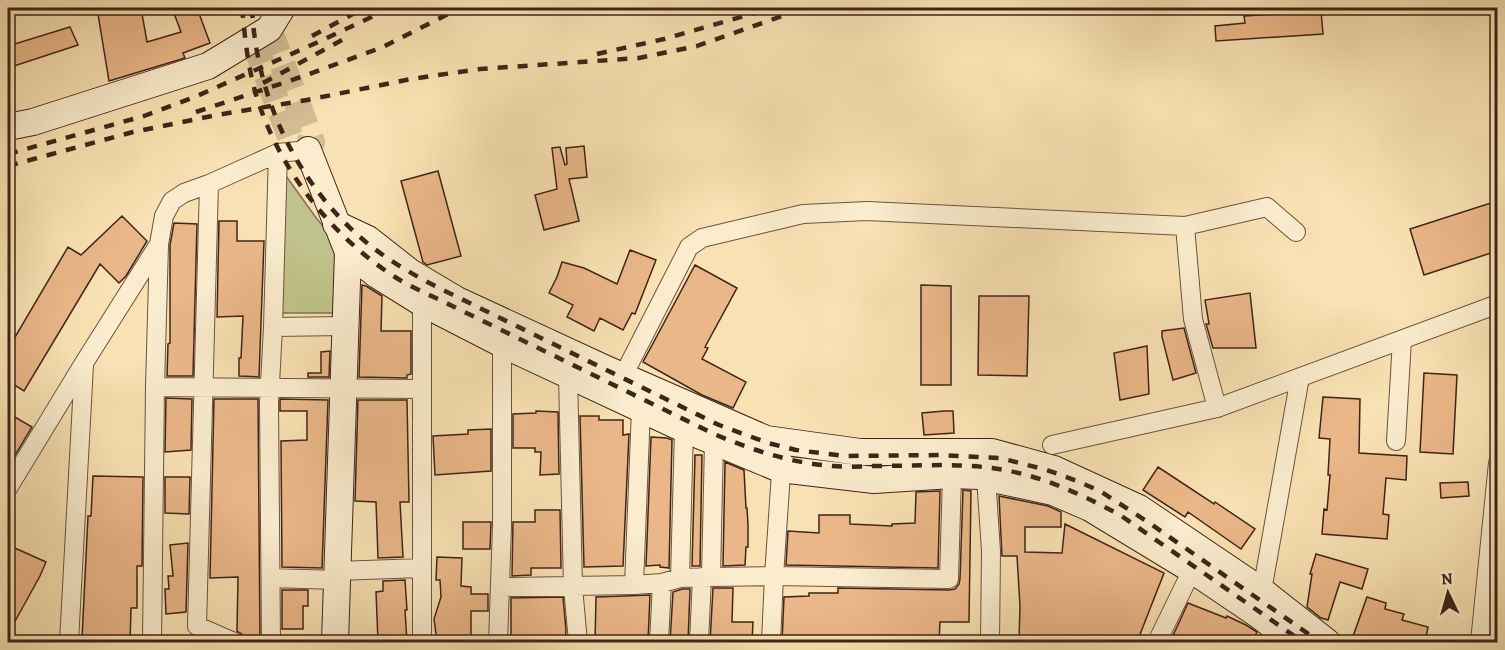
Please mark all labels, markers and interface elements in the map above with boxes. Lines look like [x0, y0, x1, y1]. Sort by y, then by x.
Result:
north arrow [1418, 563, 1478, 623]
text: N [1440, 568, 1454, 591]

